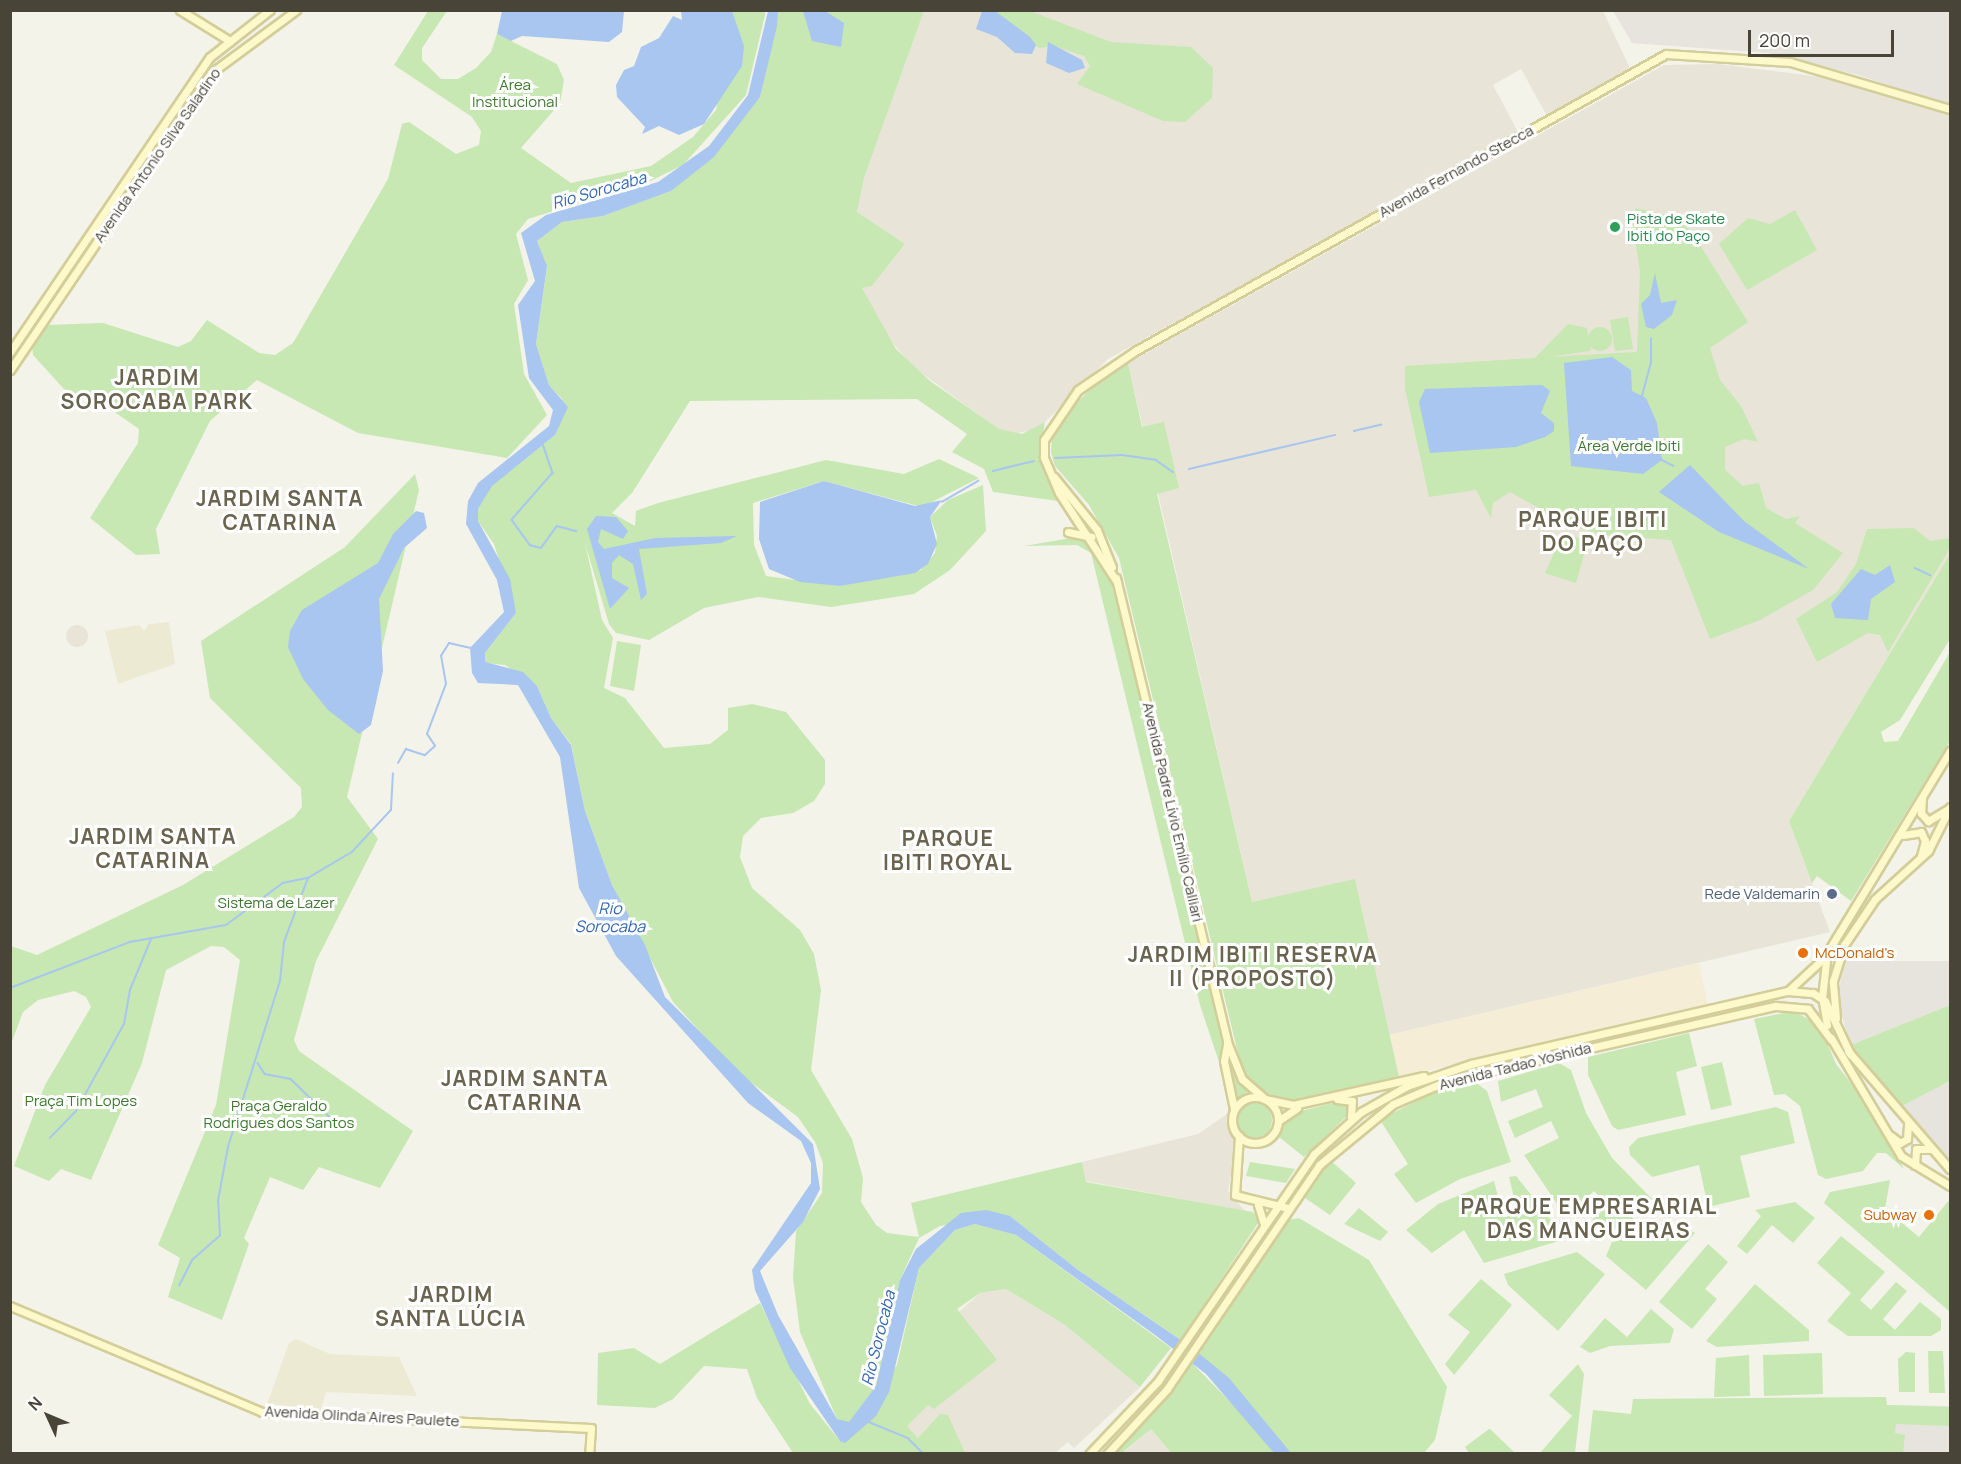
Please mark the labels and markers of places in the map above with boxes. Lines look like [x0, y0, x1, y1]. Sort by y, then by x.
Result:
place label: Pista de Skate Ibiti do Paço [1627, 209, 1725, 244]
marker: Pista de Skate Ibiti do Paço [1608, 220, 1622, 234]
place label: Rede Valdemarin [1705, 885, 1820, 903]
marker: Rede Valdemarin [1825, 887, 1839, 901]
place label: McDonald's [1815, 944, 1894, 962]
marker: McDonald's [1796, 946, 1810, 960]
place label: Subway [1863, 1206, 1917, 1224]
marker: Subway [1922, 1208, 1936, 1222]

